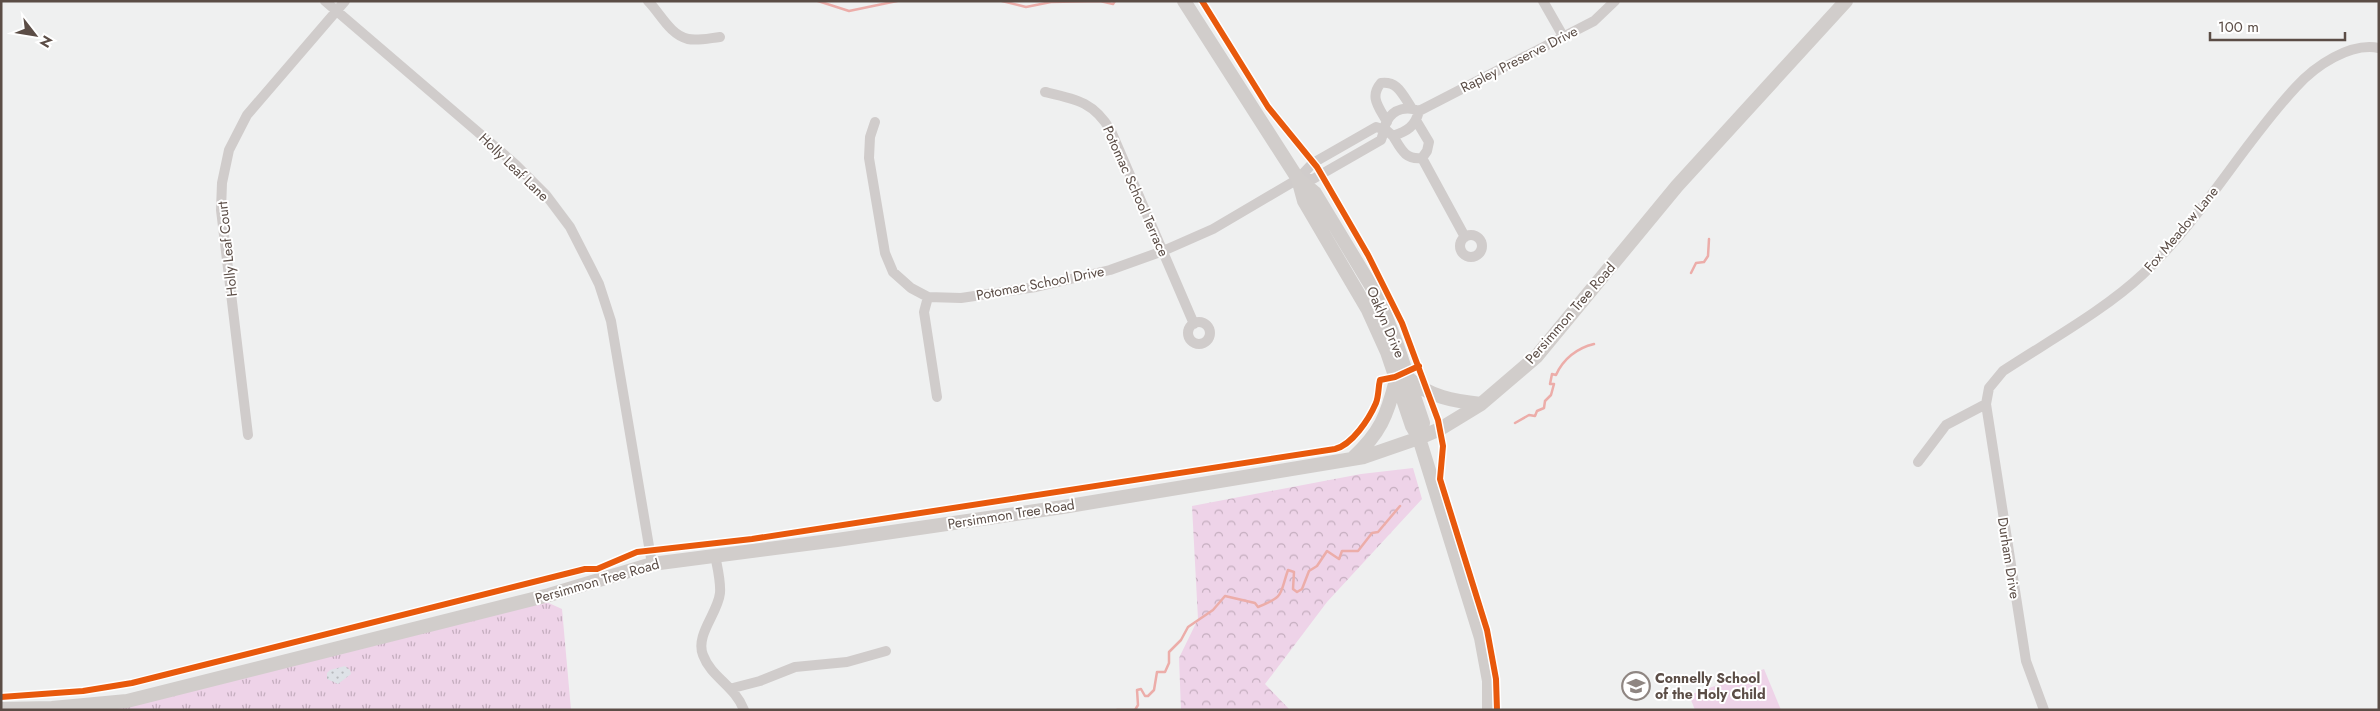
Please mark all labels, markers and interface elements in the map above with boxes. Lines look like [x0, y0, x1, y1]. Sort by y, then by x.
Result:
north arrow [10, 10, 60, 60]
scale bar [2210, 10, 2345, 42]
text: 100 m [2218, 16, 2259, 38]
street label: Rapley Preserve Drive [1457, 21, 1581, 97]
text: N [35, 32, 58, 52]
street label: Potomac School Terrace [1098, 122, 1174, 260]
street label: Holly Leaf Lane [475, 128, 553, 206]
street label: Fox Meadow Lane [2139, 182, 2223, 276]
street label: Holly Leaf Court [212, 200, 242, 298]
street label: Persimmon Tree Road [1520, 258, 1620, 368]
street label: Potomac School Drive [974, 261, 1106, 305]
street label: Oaklyn Drive [1362, 283, 1410, 361]
street label: Persimmon Tree Road [946, 494, 1076, 534]
street label: Durham Drive [1993, 516, 2025, 600]
street label: Persimmon Tree Road [533, 554, 661, 608]
place label: Connelly School of the Holy Child [1655, 668, 1766, 704]
school or university icon: Connelly School of the Holy Child [1621, 671, 1651, 701]

